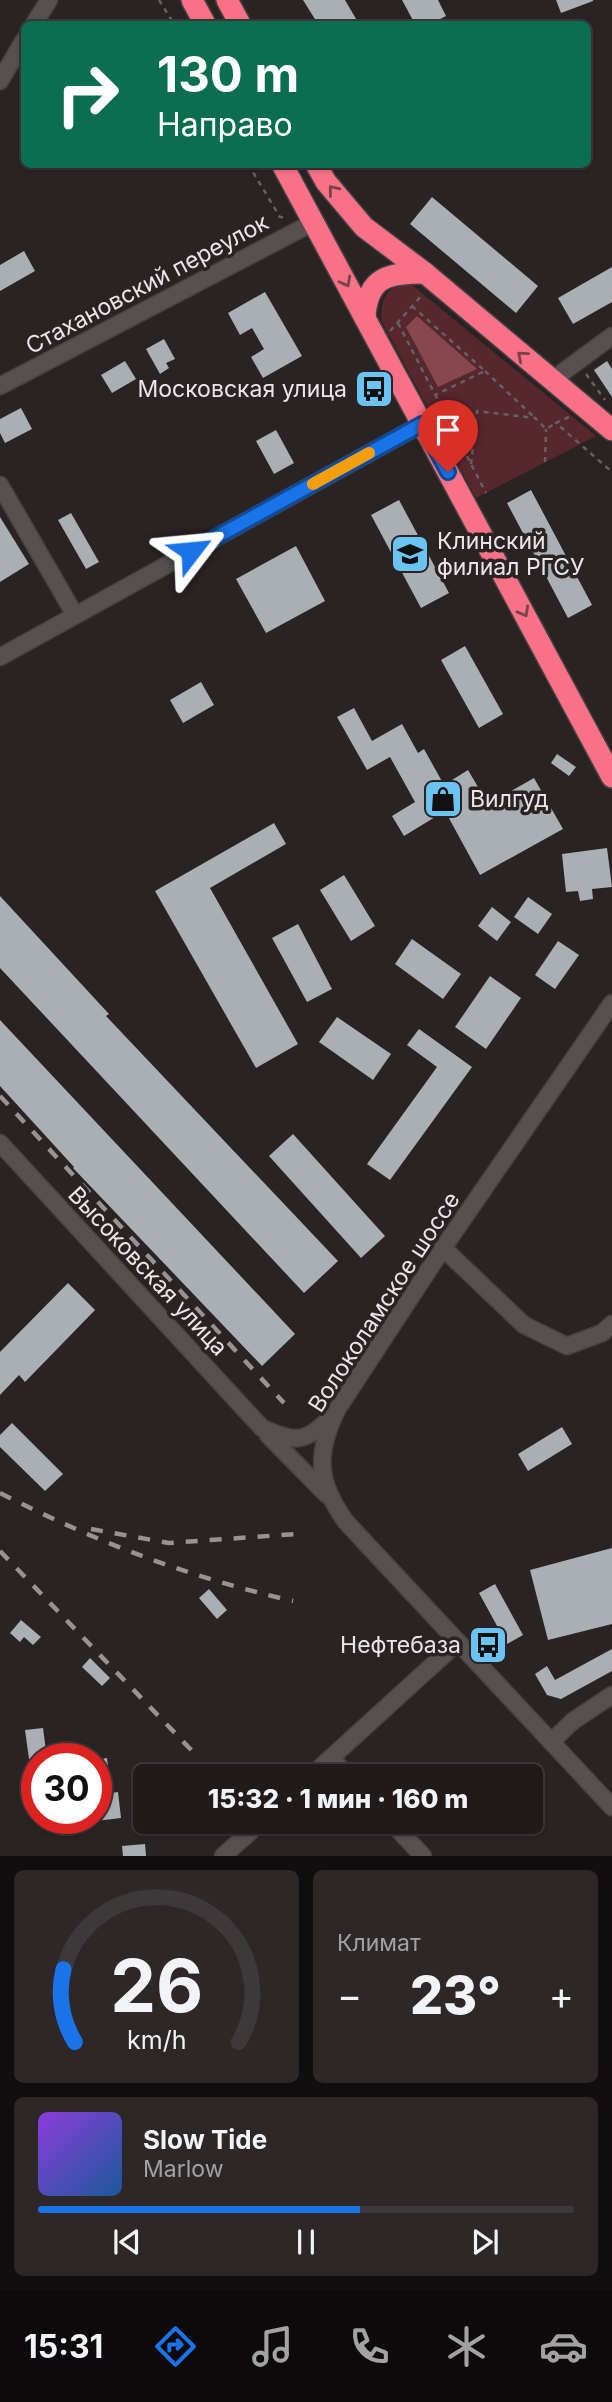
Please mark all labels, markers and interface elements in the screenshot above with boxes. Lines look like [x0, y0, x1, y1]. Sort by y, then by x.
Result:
text: 130 m [157, 45, 299, 104]
icon: right [42, 49, 133, 140]
text: Направо [157, 105, 293, 144]
one-way arrow [329, 185, 341, 198]
street label: Стахановский переулок [21, 208, 274, 360]
one-way arrow [338, 275, 351, 287]
one-way arrow [517, 352, 530, 364]
bus stop icon: Московская улица [353, 368, 395, 410]
place label: Московская улица [137, 375, 347, 403]
pin [418, 400, 478, 472]
icon: arrive [429, 411, 467, 449]
position arrow [154, 514, 228, 588]
place label: Клинский филиал РГСУ [437, 527, 584, 581]
school or university icon: Клинский филиал РГСУ [389, 533, 431, 575]
one-way arrow [516, 605, 529, 617]
shop icon: Вилгуд [422, 778, 464, 820]
place label: Вилгуд [470, 785, 549, 813]
street label: Высоковская улица [62, 1181, 234, 1361]
street label: Волоколамское шоссе [302, 1187, 466, 1417]
bus stop icon: Нефтебаза [467, 1624, 509, 1666]
place label: Нефтебаза [340, 1631, 461, 1659]
speed limit sign: 30 [21, 1743, 112, 1834]
text: 15:32 · 1 мин · 160 m [208, 1783, 468, 1814]
text: Климат [337, 1929, 421, 1957]
text: 26 [110, 1942, 203, 2031]
text: 23° [410, 1964, 501, 2027]
text: − [337, 1972, 362, 2018]
text: + [549, 1972, 574, 2018]
text: km/h [127, 2025, 186, 2055]
text: Slow Tide [143, 2124, 267, 2155]
text: Marlow [143, 2155, 223, 2183]
icon: previous [108, 2223, 146, 2261]
icon: pause [287, 2223, 325, 2261]
icon: next [466, 2223, 504, 2261]
icon: directions [151, 2322, 200, 2371]
icon: music [248, 2322, 297, 2371]
icon: phone [345, 2322, 394, 2371]
icon: climate [442, 2322, 491, 2371]
icon: car [539, 2322, 588, 2371]
text: 15:31 [24, 2327, 103, 2366]

